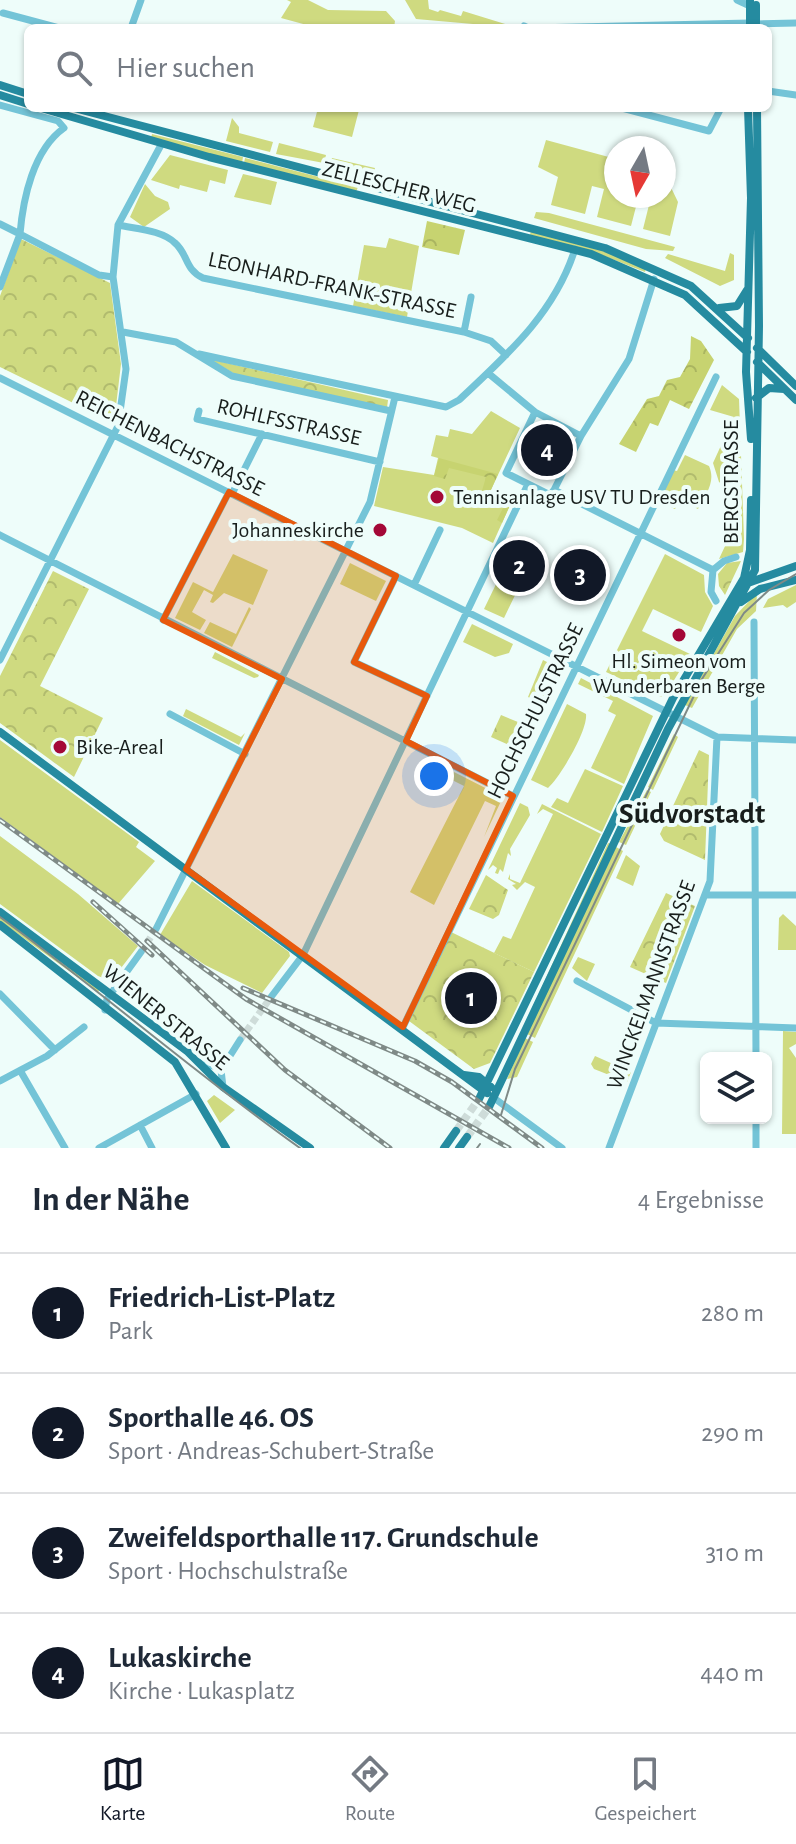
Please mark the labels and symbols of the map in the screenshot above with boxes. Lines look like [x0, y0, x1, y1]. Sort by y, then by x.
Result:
north arrow [604, 136, 676, 208]
street label: ZELLESCHER WEG [320, 157, 478, 217]
street label: LEONHARD-FRANK-STRASSE [206, 248, 458, 322]
street label: REICHENBACHSTRASSE [72, 386, 268, 500]
street label: ROHLFSSTRASSE [215, 395, 364, 449]
street label: BERGSTRASSE [720, 419, 742, 544]
pin: 4 [521, 420, 573, 480]
place label: Tennisanlage USV TU Dresden [453, 486, 711, 508]
marker: Tennisanlage USV TU Dresden [428, 488, 446, 506]
place label: Johanneskirche [232, 519, 364, 541]
marker: Johanneskirche [371, 521, 389, 539]
pin: 2 [493, 536, 545, 596]
pin: 3 [554, 545, 606, 605]
street label: HOCHSCHULSTRASSE [483, 620, 587, 802]
marker: Hl. Simeon vom Wunderbaren Berge [670, 626, 688, 644]
place label: Hl. Simeon vom Wunderbaren Berge [593, 650, 765, 697]
place label: Bike-Areal [76, 736, 164, 758]
marker: Bike-Areal [51, 738, 69, 756]
your location [414, 756, 454, 796]
district label: Südvorstadt [619, 799, 765, 829]
street label: WINCKELMANNSTRASSE [603, 877, 699, 1092]
street label: WIENER STRASSE [99, 960, 233, 1074]
pin: 1 [445, 968, 497, 1028]

